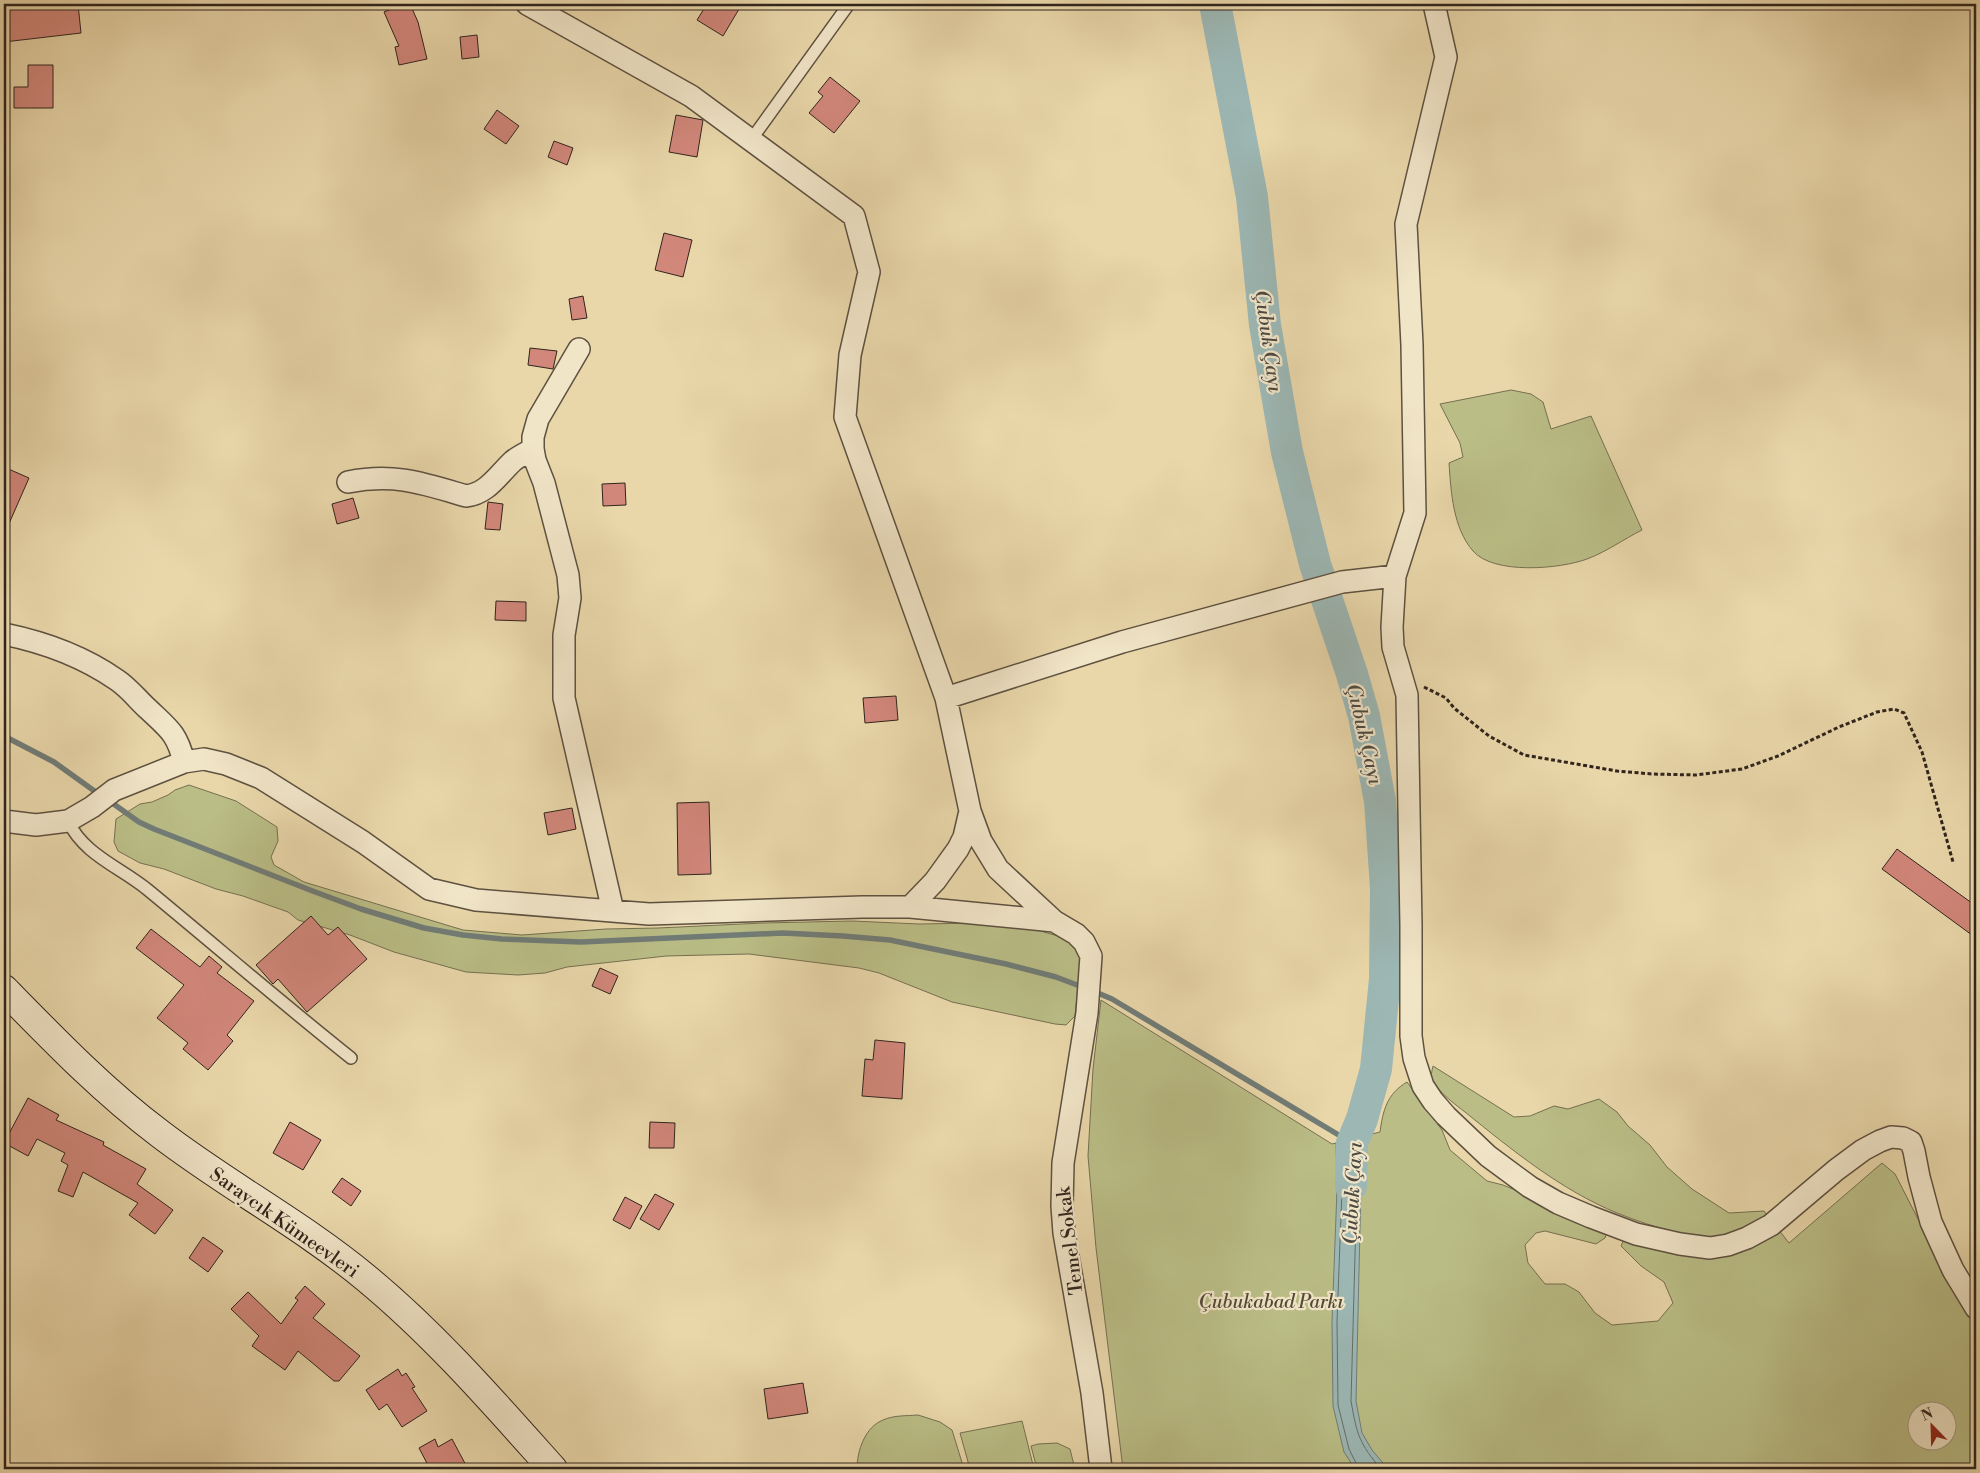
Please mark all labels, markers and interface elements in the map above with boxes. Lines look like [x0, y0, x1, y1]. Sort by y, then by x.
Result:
water label: Çubuk Çayı [1248, 288, 1287, 395]
water label: Çubuk Çayı [1340, 681, 1387, 788]
water label: Çubuk Çayı [1338, 1140, 1369, 1245]
street label: Saraycık Kümeevleri [205, 1162, 364, 1283]
street label: Temel Sokak [1051, 1184, 1089, 1296]
park label: Çubukabad Parkı [1199, 1290, 1343, 1314]
north arrow [1908, 1400, 1958, 1450]
text: N [1919, 1405, 1936, 1425]

